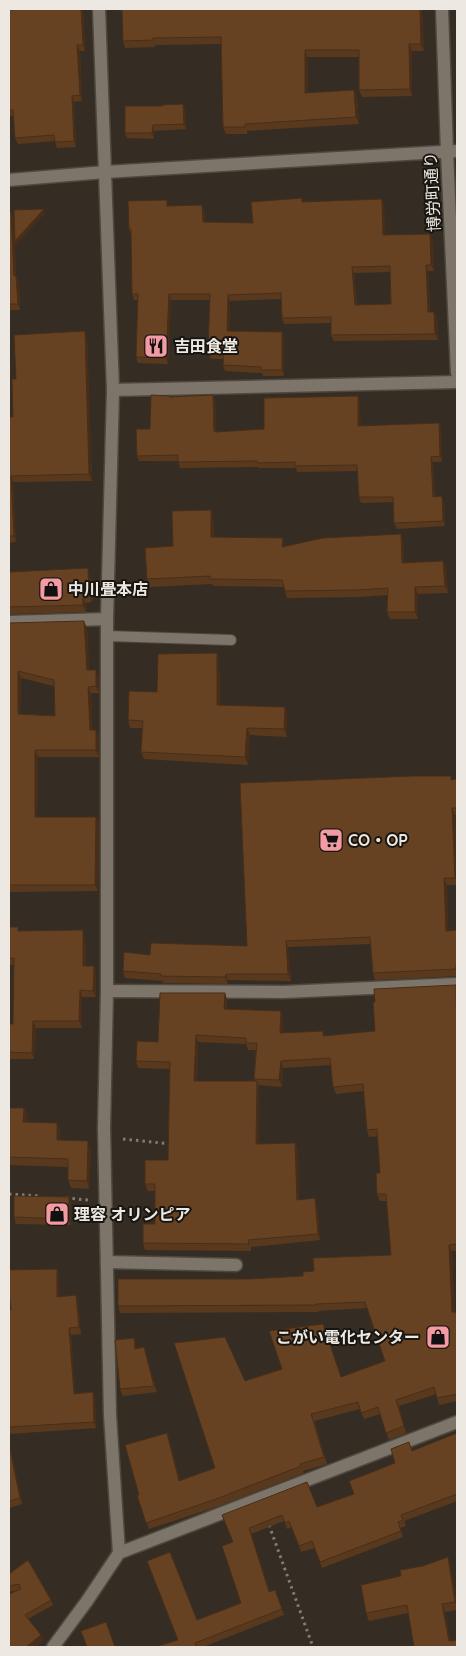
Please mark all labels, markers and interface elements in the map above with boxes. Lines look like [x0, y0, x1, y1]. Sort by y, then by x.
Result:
street label: 博労町通り [420, 152, 444, 232]
restaurant icon: 吉田食堂 [143, 333, 169, 359]
place label: 吉田食堂 [174, 336, 238, 356]
shop icon: 中川畳本店 [38, 576, 64, 602]
place label: 中川畳本店 [68, 579, 148, 599]
supermarket icon: CO・OP [318, 827, 344, 853]
place label: CO・OP [348, 830, 408, 850]
shop icon: 理容 オリンピア [44, 1201, 70, 1227]
place label: 理容 オリンピア [74, 1204, 190, 1224]
shop icon: こがい電化センター [425, 1324, 451, 1350]
place label: こがい電化センター [276, 1327, 420, 1347]

